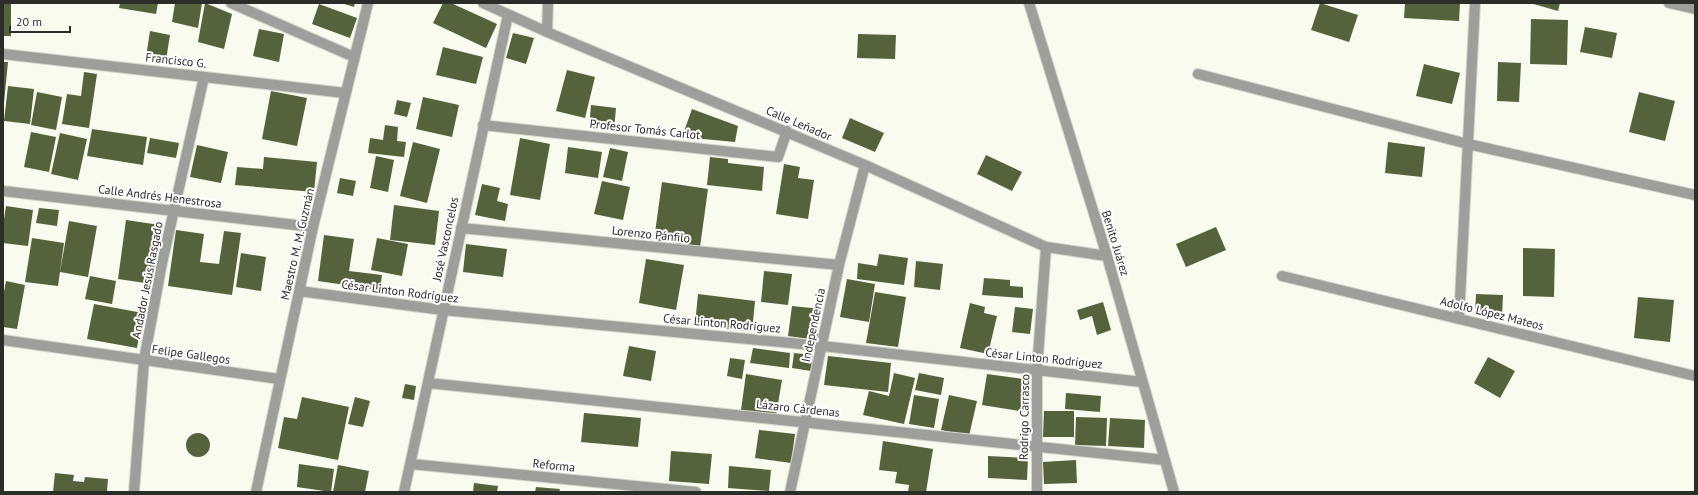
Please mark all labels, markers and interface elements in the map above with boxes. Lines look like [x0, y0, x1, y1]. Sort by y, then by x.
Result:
scale bar [10, 8, 70, 34]
text: 20 m [16, 14, 42, 29]
street label: Francisco G. [145, 49, 207, 71]
street label: Calle Leñador [764, 102, 834, 144]
street label: Profesor Tomás Carlot [589, 116, 701, 142]
street label: Calle Andrés Henestrosa [97, 181, 223, 211]
street label: Maestro M. M. Guzmán [277, 187, 317, 301]
street label: José Vasconcelos [429, 196, 461, 283]
street label: Benito Juárez [1099, 208, 1133, 278]
street label: Andador Jesús Rasgado [128, 220, 166, 340]
street label: Lorenzo Pánfilo [611, 222, 691, 246]
street label: César Linton Rodríguez [341, 276, 459, 306]
street label: Independencia [798, 286, 828, 363]
street label: Adolfo López Mateos [1439, 293, 1545, 333]
street label: César Linton Rodríguez [663, 310, 781, 336]
street label: Felipe Gallegos [151, 341, 231, 367]
street label: César Linton Rodríguez [985, 344, 1103, 372]
street label: Rodrigo Carrasco [1016, 374, 1032, 460]
street label: Lázaro Cárdenas [755, 396, 841, 420]
street label: Reforma [532, 455, 576, 475]

